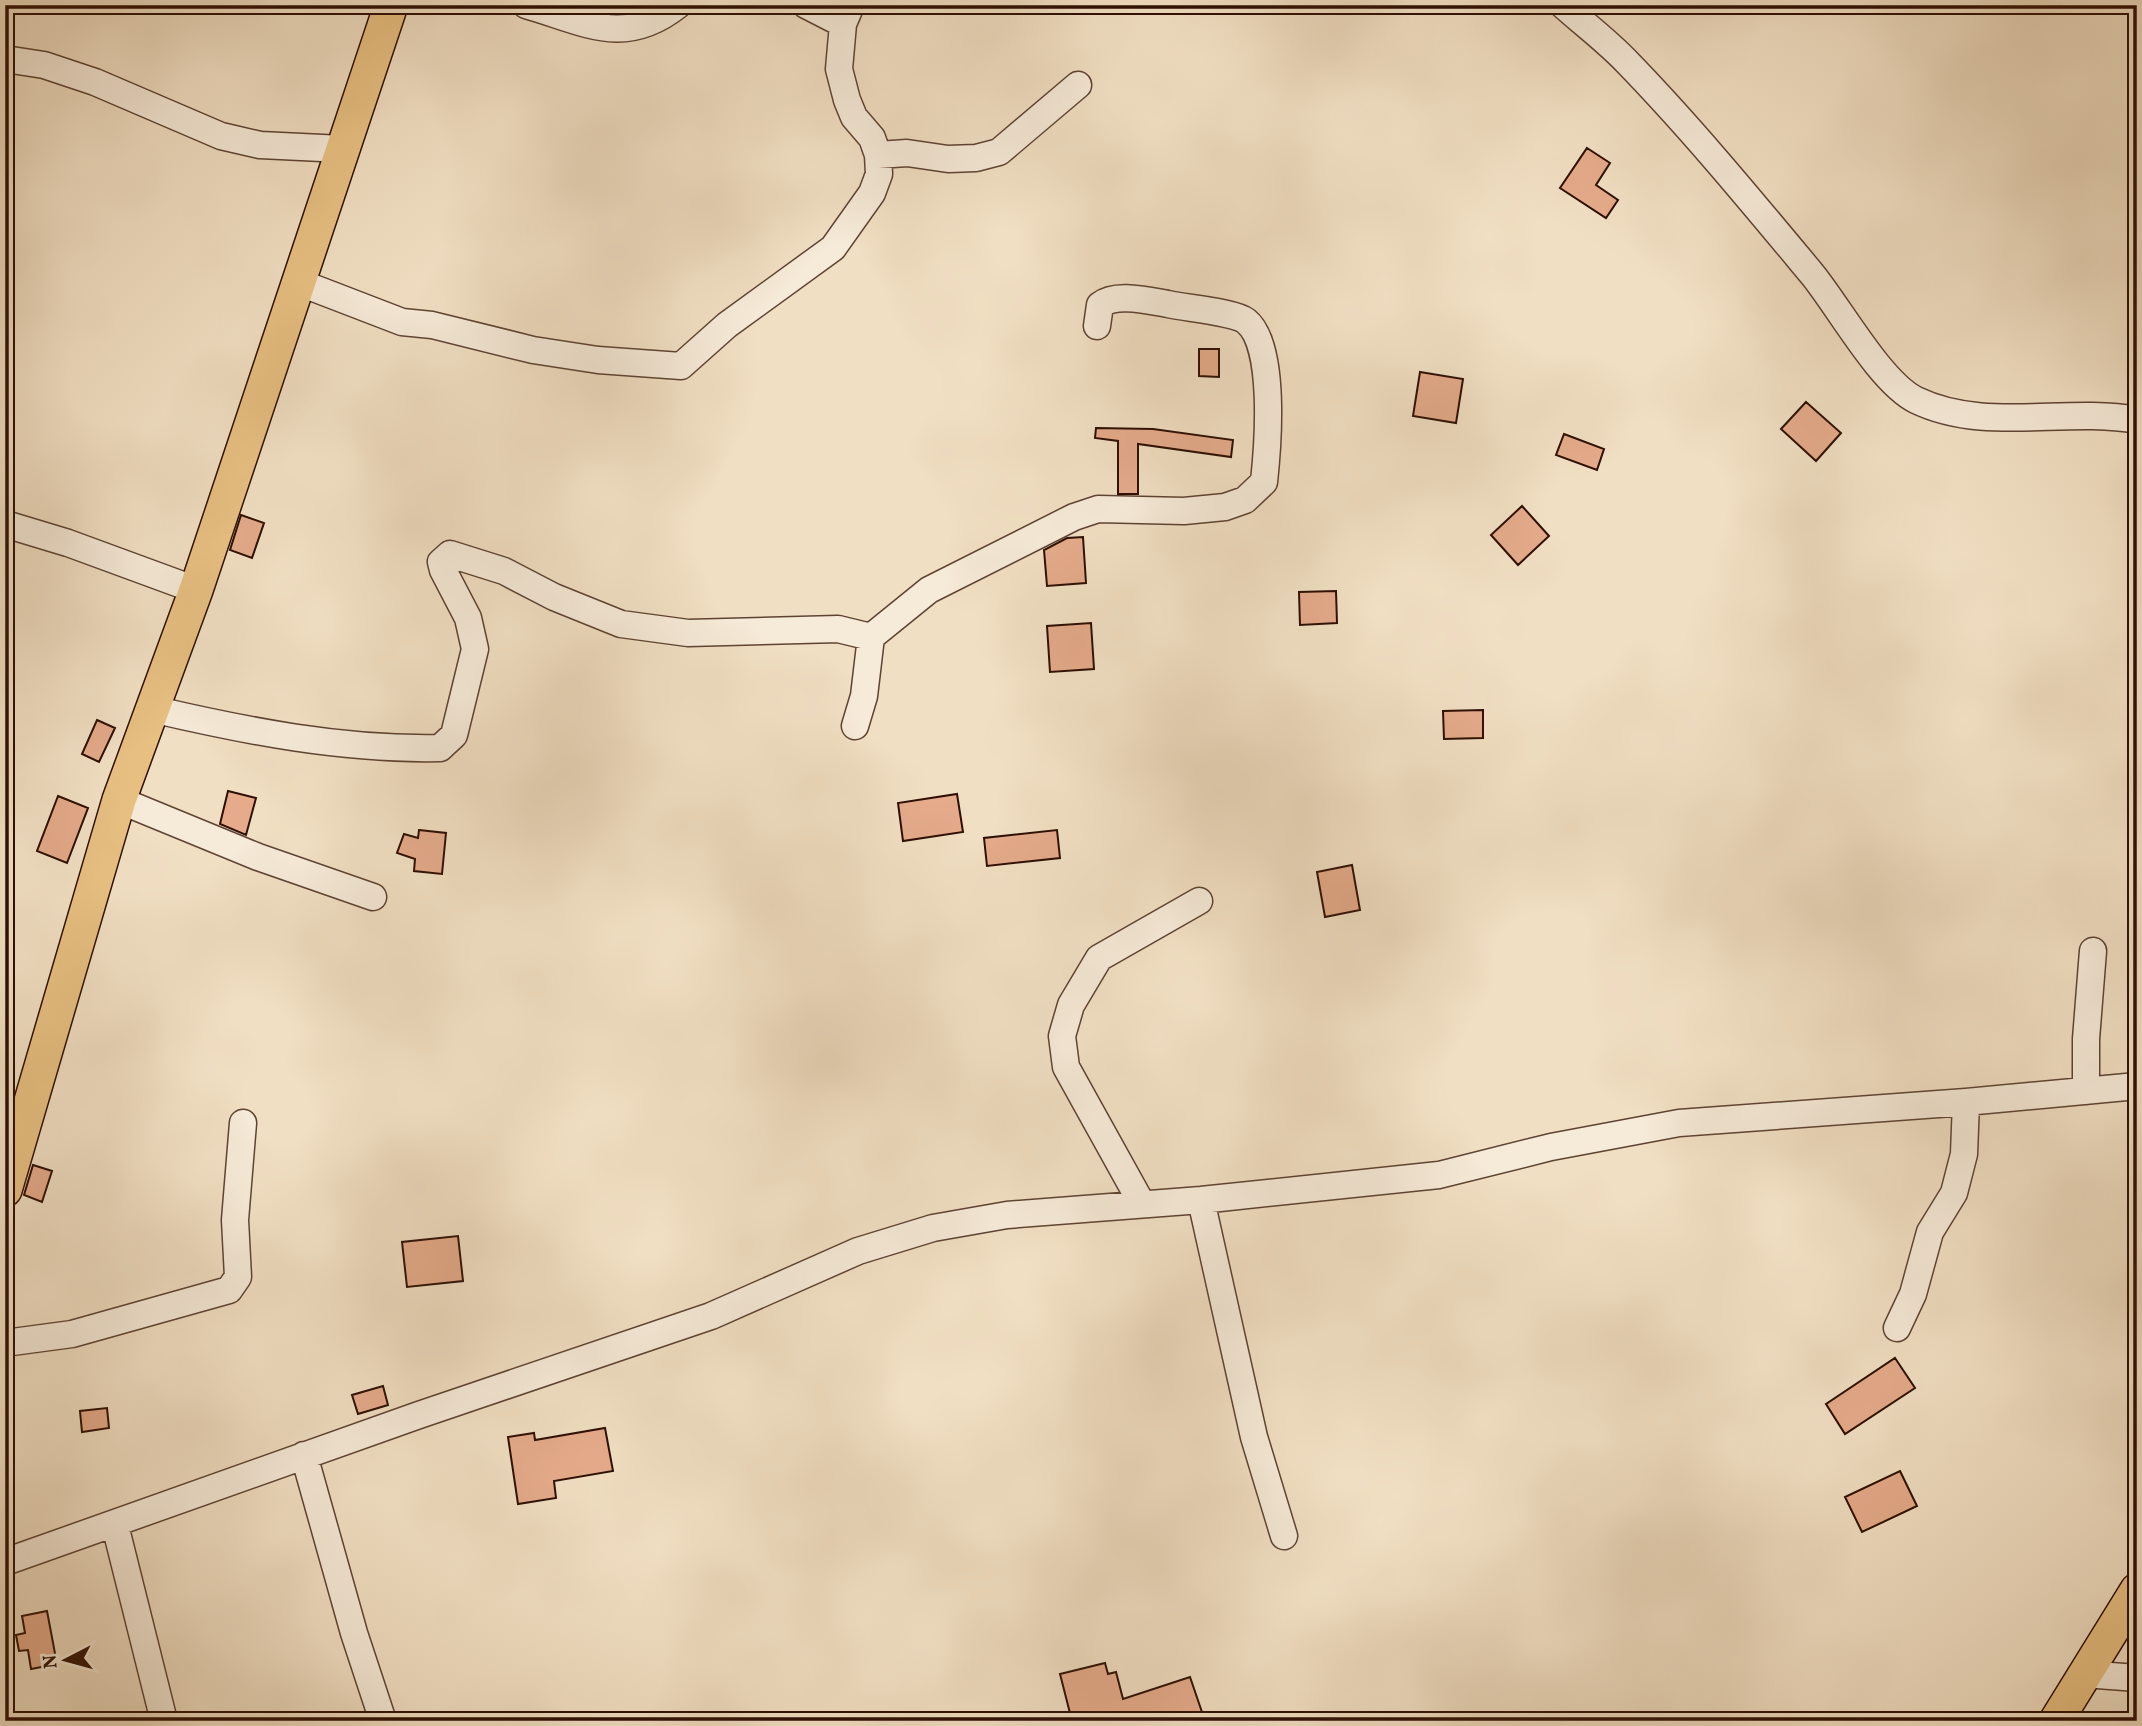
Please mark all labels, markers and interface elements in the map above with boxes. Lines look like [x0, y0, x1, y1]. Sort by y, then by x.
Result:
north arrow [32, 1624, 102, 1694]
text: N [37, 1653, 65, 1670]

